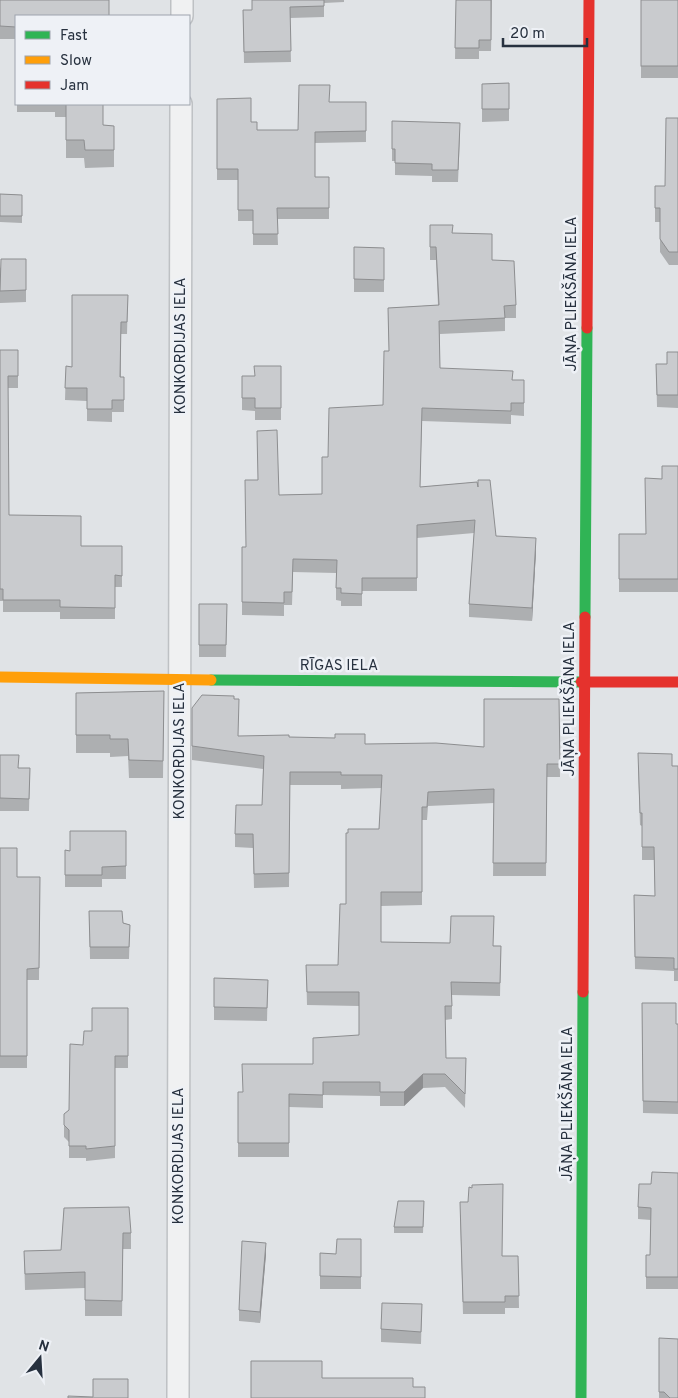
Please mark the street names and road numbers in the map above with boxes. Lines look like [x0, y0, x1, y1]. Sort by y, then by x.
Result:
street label: JĀŅA PLIEKŠĀNA IELA [561, 216, 582, 372]
street label: KONKORDIJAS IELA [172, 277, 191, 415]
street label: JĀŅA PLIEKŠĀNA IELA [559, 621, 580, 777]
street label: RĪGAS IELA [300, 657, 378, 676]
street label: KONKORDIJAS IELA [171, 682, 190, 820]
street label: JĀŅA PLIEKŠĀNA IELA [557, 1026, 578, 1182]
street label: KONKORDIJAS IELA [170, 1087, 189, 1225]

